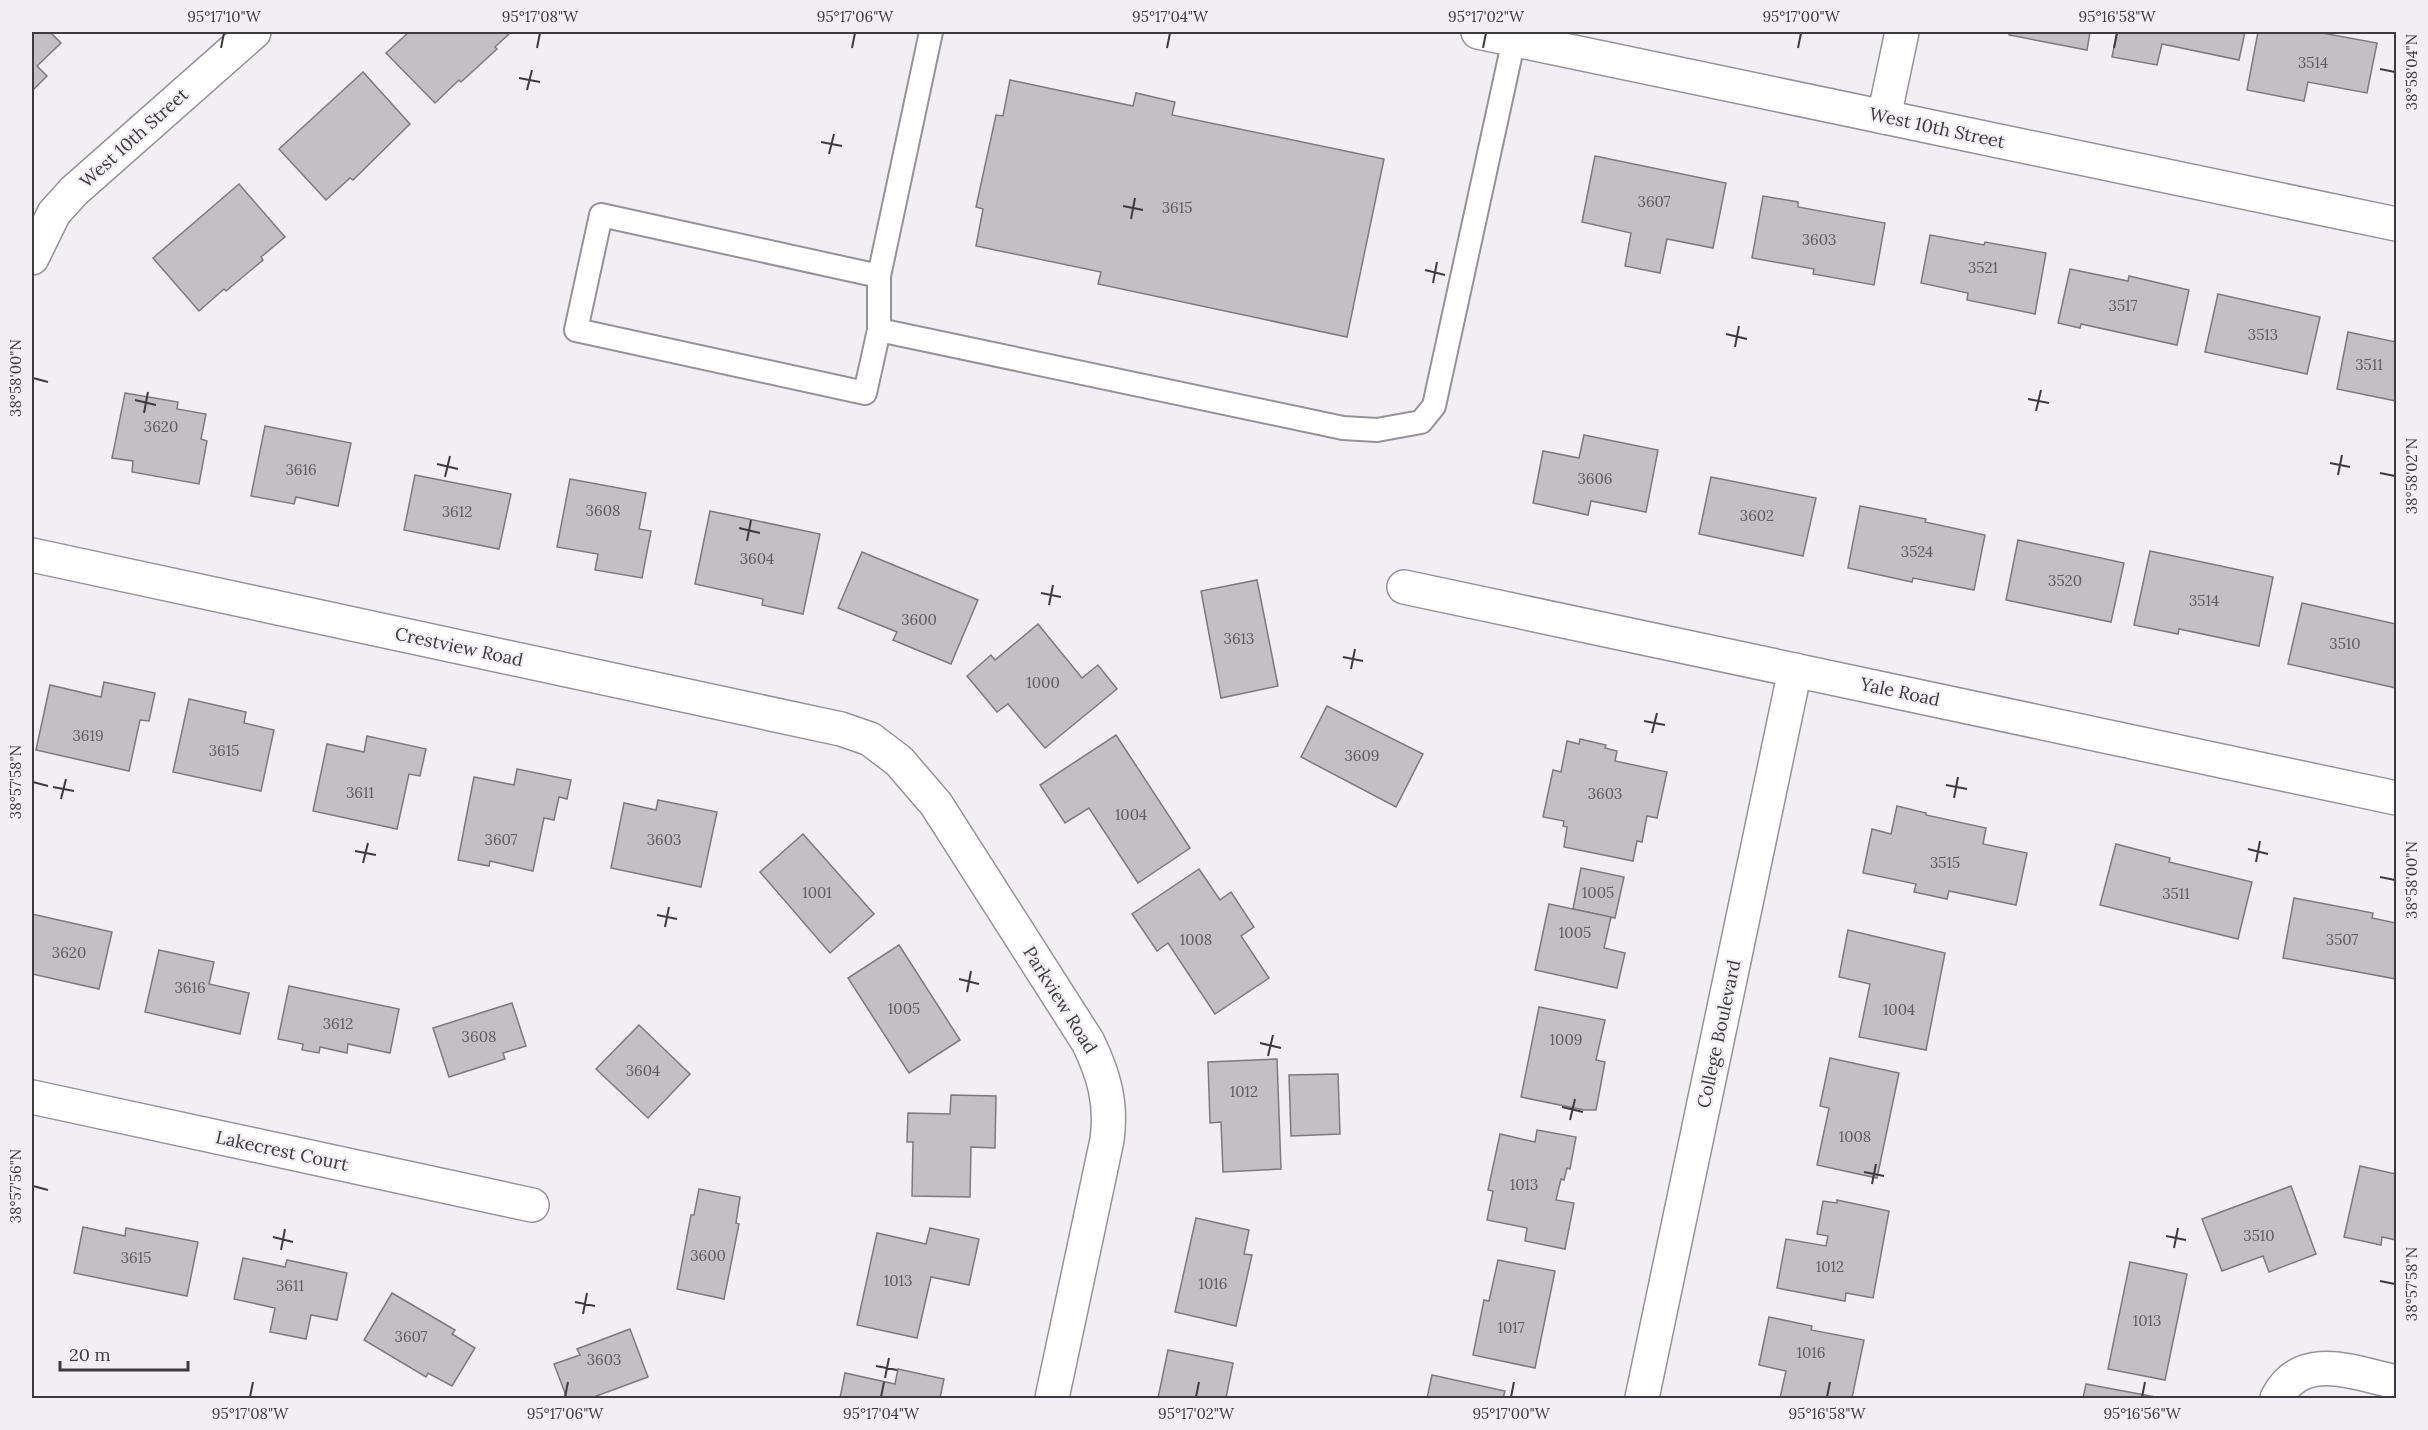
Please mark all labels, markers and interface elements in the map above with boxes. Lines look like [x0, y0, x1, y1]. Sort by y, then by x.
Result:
text: 95°17'10"W [187, 7, 262, 26]
text: 95°17'08"W [502, 7, 579, 26]
text: 95°17'06"W [817, 7, 894, 26]
text: 95°17'04"W [1132, 7, 1209, 26]
text: 95°17'02"W [1448, 7, 1525, 26]
text: 95°17'00"W [1762, 7, 1841, 26]
text: 95°16'58"W [2079, 7, 2157, 26]
text: 38°58'04"N [2402, 34, 2421, 110]
house number: 3514 [2298, 53, 2328, 72]
street label: West 10th Street [75, 83, 193, 192]
street label: West 10th Street [1867, 102, 2007, 153]
house number: 3607 [1638, 192, 1671, 211]
house number: 3615 [1162, 198, 1192, 217]
house number: 3603 [1802, 230, 1836, 249]
house number: 3521 [1968, 258, 1998, 277]
house number: 3517 [2109, 296, 2138, 315]
house number: 3513 [2248, 325, 2278, 344]
text: 38°58'00"N [6, 339, 25, 417]
house number: 3511 [2355, 355, 2383, 374]
house number: 3620 [144, 417, 178, 436]
text: 38°58'02"N [2402, 438, 2421, 514]
house number: 3616 [285, 460, 317, 479]
house number: 3606 [1577, 469, 1613, 488]
house number: 3608 [586, 501, 620, 520]
house number: 3612 [442, 502, 472, 521]
house number: 3602 [1740, 506, 1774, 525]
house number: 3524 [1901, 542, 1933, 561]
house number: 3604 [740, 549, 774, 568]
house number: 3520 [2048, 571, 2082, 590]
house number: 3514 [2189, 591, 2219, 610]
house number: 3600 [901, 610, 937, 629]
street label: Crestview Road [393, 622, 525, 671]
house number: 3613 [1224, 629, 1254, 648]
house number: 3510 [2329, 634, 2361, 653]
street label: Yale Road [1857, 672, 1942, 711]
house number: 1000 [1026, 673, 1060, 692]
house number: 3619 [72, 726, 104, 745]
house number: 3615 [209, 741, 239, 760]
text: 38°57'58"N [6, 745, 25, 819]
house number: 3609 [1344, 746, 1380, 765]
house number: 3611 [346, 783, 374, 802]
house number: 3603 [1588, 784, 1622, 803]
house number: 1004 [1115, 805, 1147, 824]
house number: 3607 [485, 830, 518, 849]
house number: 3603 [647, 830, 681, 849]
text: 38°58'00"N [2402, 841, 2421, 919]
house number: 3515 [1930, 853, 1960, 872]
house number: 1001 [802, 883, 832, 902]
house number: 1005 [1582, 883, 1614, 902]
house number: 3511 [2162, 884, 2190, 903]
house number: 1005 [1559, 923, 1591, 942]
house number: 1008 [1180, 930, 1212, 949]
house number: 3507 [2326, 930, 2358, 949]
street label: Parkview Road [1018, 942, 1103, 1058]
house number: 3620 [52, 943, 86, 962]
street label: College Boulevard [1692, 958, 1745, 1110]
house number: 3616 [174, 978, 206, 997]
house number: 1005 [888, 999, 920, 1018]
house number: 1004 [1883, 1000, 1915, 1019]
house number: 3612 [323, 1014, 353, 1033]
house number: 3608 [462, 1027, 496, 1046]
house number: 1009 [1550, 1030, 1582, 1049]
house number: 3604 [626, 1061, 660, 1080]
house number: 1012 [1230, 1082, 1258, 1101]
street label: Lakecrest Court [214, 1125, 351, 1176]
house number: 1008 [1839, 1127, 1871, 1146]
text: 38°57'56"N [6, 1149, 25, 1223]
house number: 1013 [1510, 1175, 1538, 1194]
house number: 3510 [2243, 1226, 2275, 1245]
house number: 3600 [690, 1246, 726, 1265]
text: 38°57'58"N [2402, 1247, 2421, 1321]
house number: 3615 [121, 1248, 151, 1267]
house number: 1012 [1816, 1257, 1844, 1276]
house number: 1013 [884, 1271, 912, 1290]
house number: 1016 [1199, 1274, 1227, 1293]
house number: 3611 [276, 1276, 304, 1295]
house number: 1013 [2133, 1311, 2161, 1330]
house number: 1017 [1497, 1318, 1525, 1337]
house number: 3607 [395, 1327, 428, 1346]
scale bar [60, 1334, 188, 1372]
text: 20 m [69, 1343, 111, 1366]
house number: 1016 [1797, 1343, 1825, 1362]
house number: 3603 [587, 1350, 621, 1369]
text: 95°17'08"W [212, 1404, 289, 1423]
text: 95°17'06"W [527, 1404, 604, 1423]
text: 95°17'04"W [843, 1404, 920, 1423]
text: 95°17'02"W [1158, 1404, 1235, 1423]
text: 95°17'00"W [1472, 1404, 1551, 1423]
text: 95°16'58"W [1789, 1404, 1867, 1423]
text: 95°16'56"W [2103, 1404, 2182, 1423]

